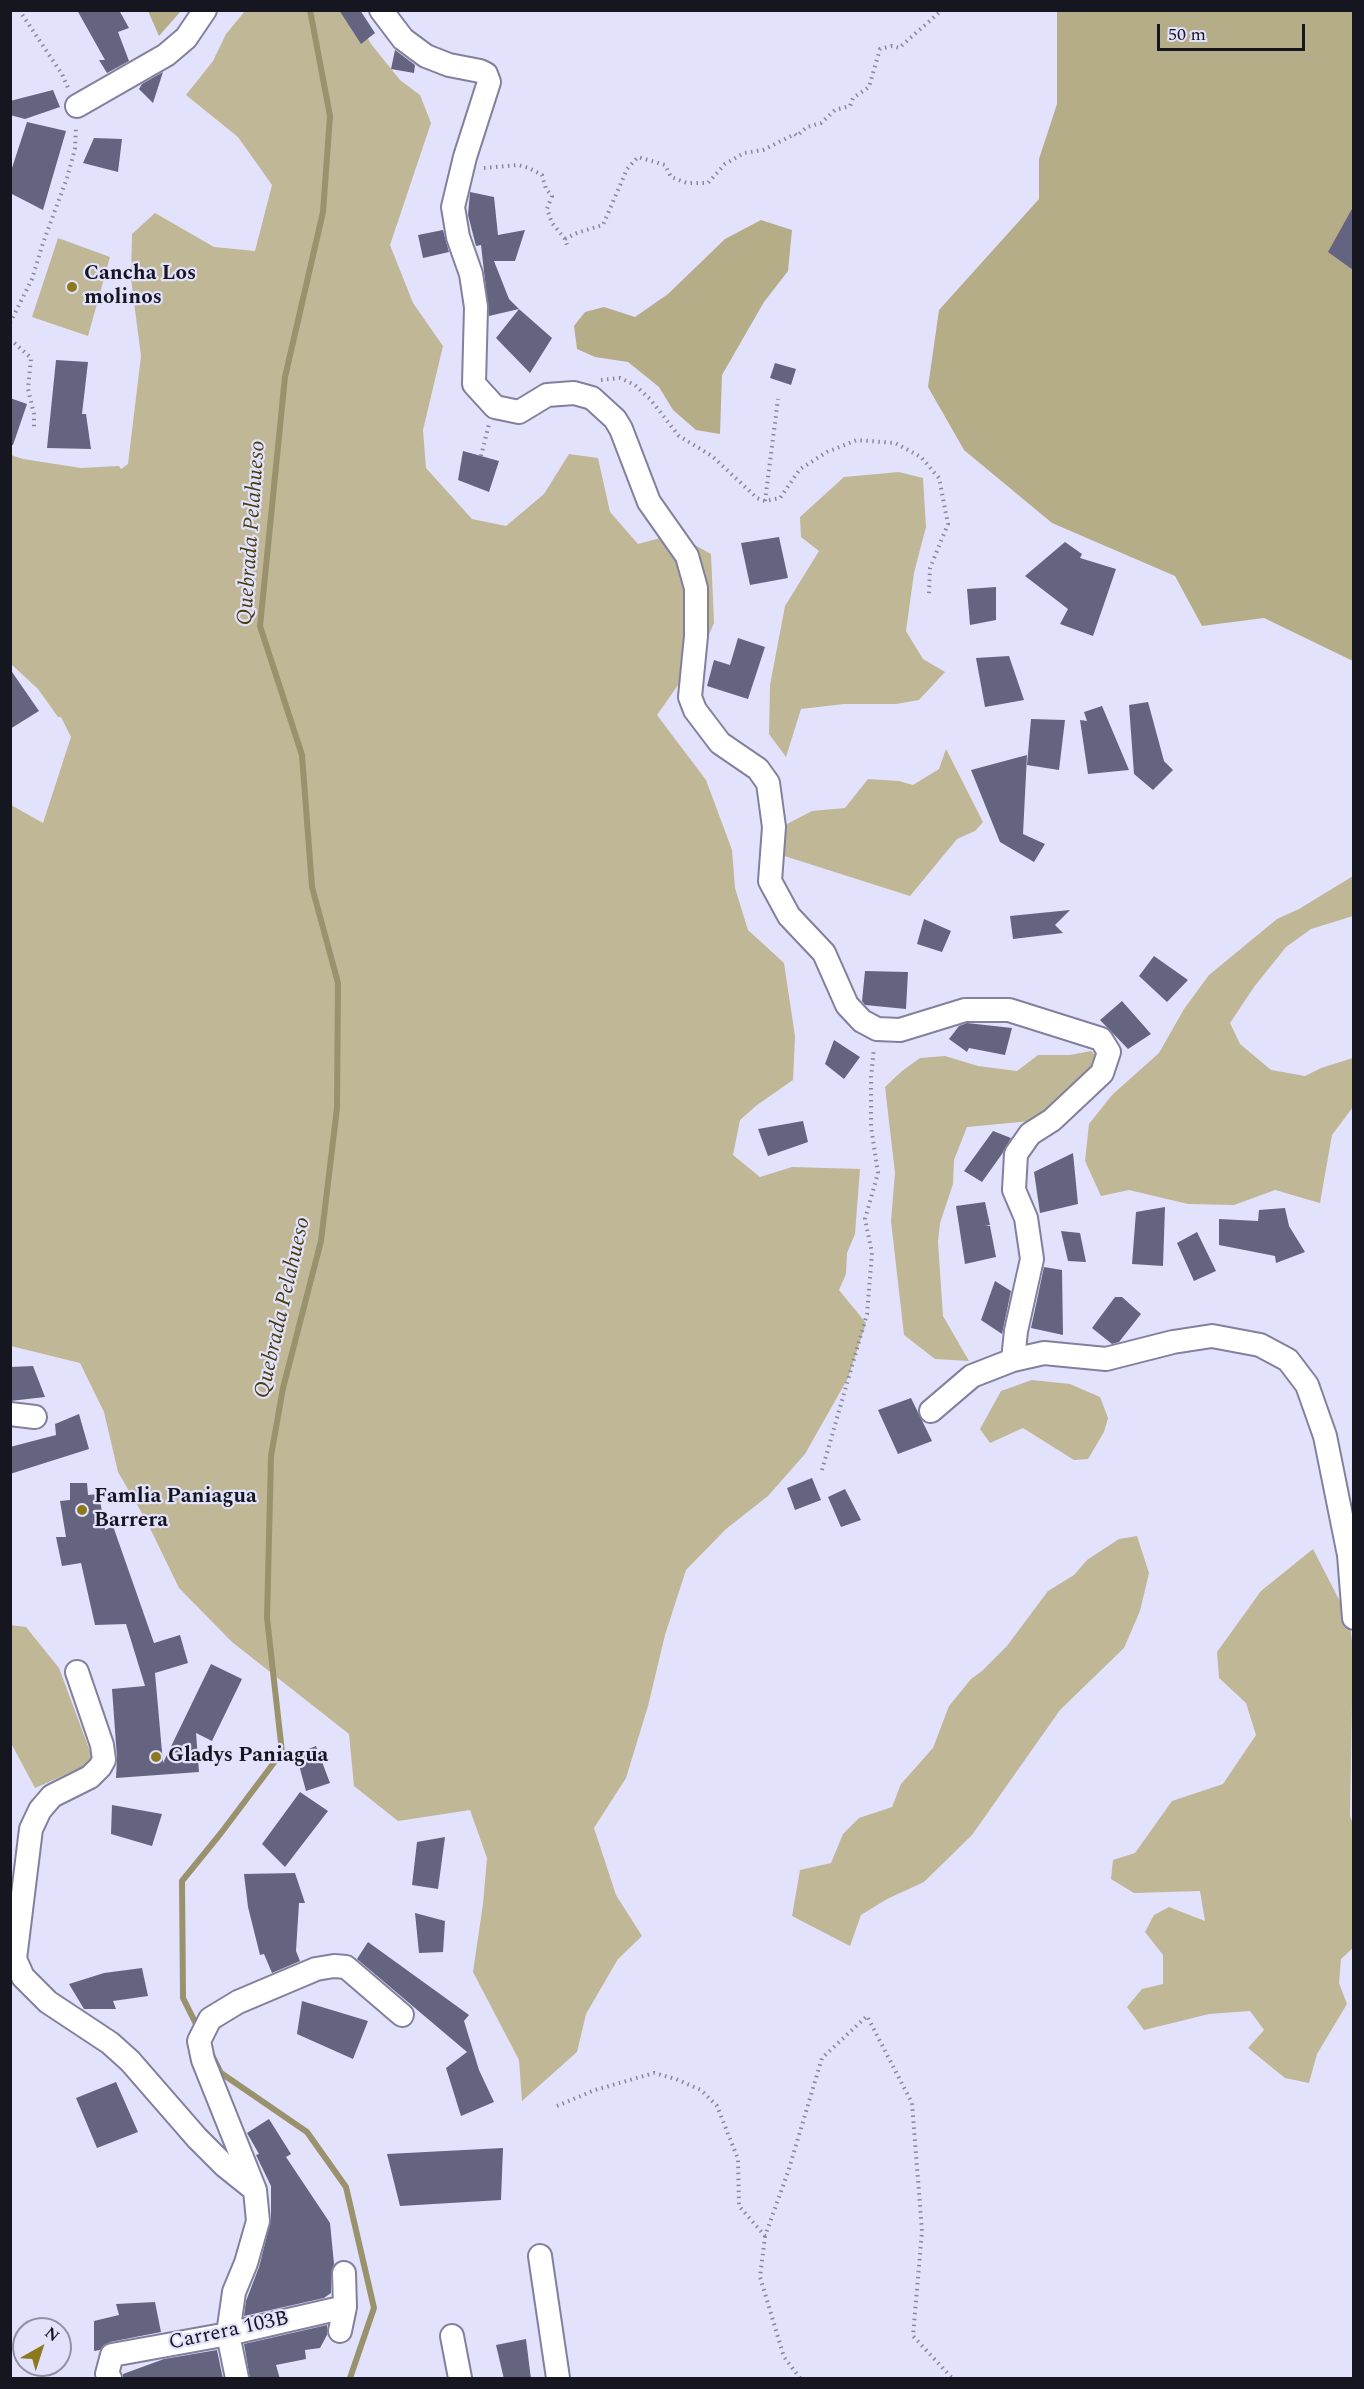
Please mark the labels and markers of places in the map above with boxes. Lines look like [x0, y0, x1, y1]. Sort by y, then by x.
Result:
place label: Cancha Los molinos [84, 262, 196, 312]
marker: Cancha Los molinos [65, 280, 79, 294]
place label: Famlia Paniagua Barrera [94, 1485, 257, 1535]
marker: Famlia Paniagua Barrera [75, 1503, 89, 1517]
place label: Gladys Paniagua [168, 1744, 328, 1770]
marker: Gladys Paniagua [149, 1750, 163, 1764]

